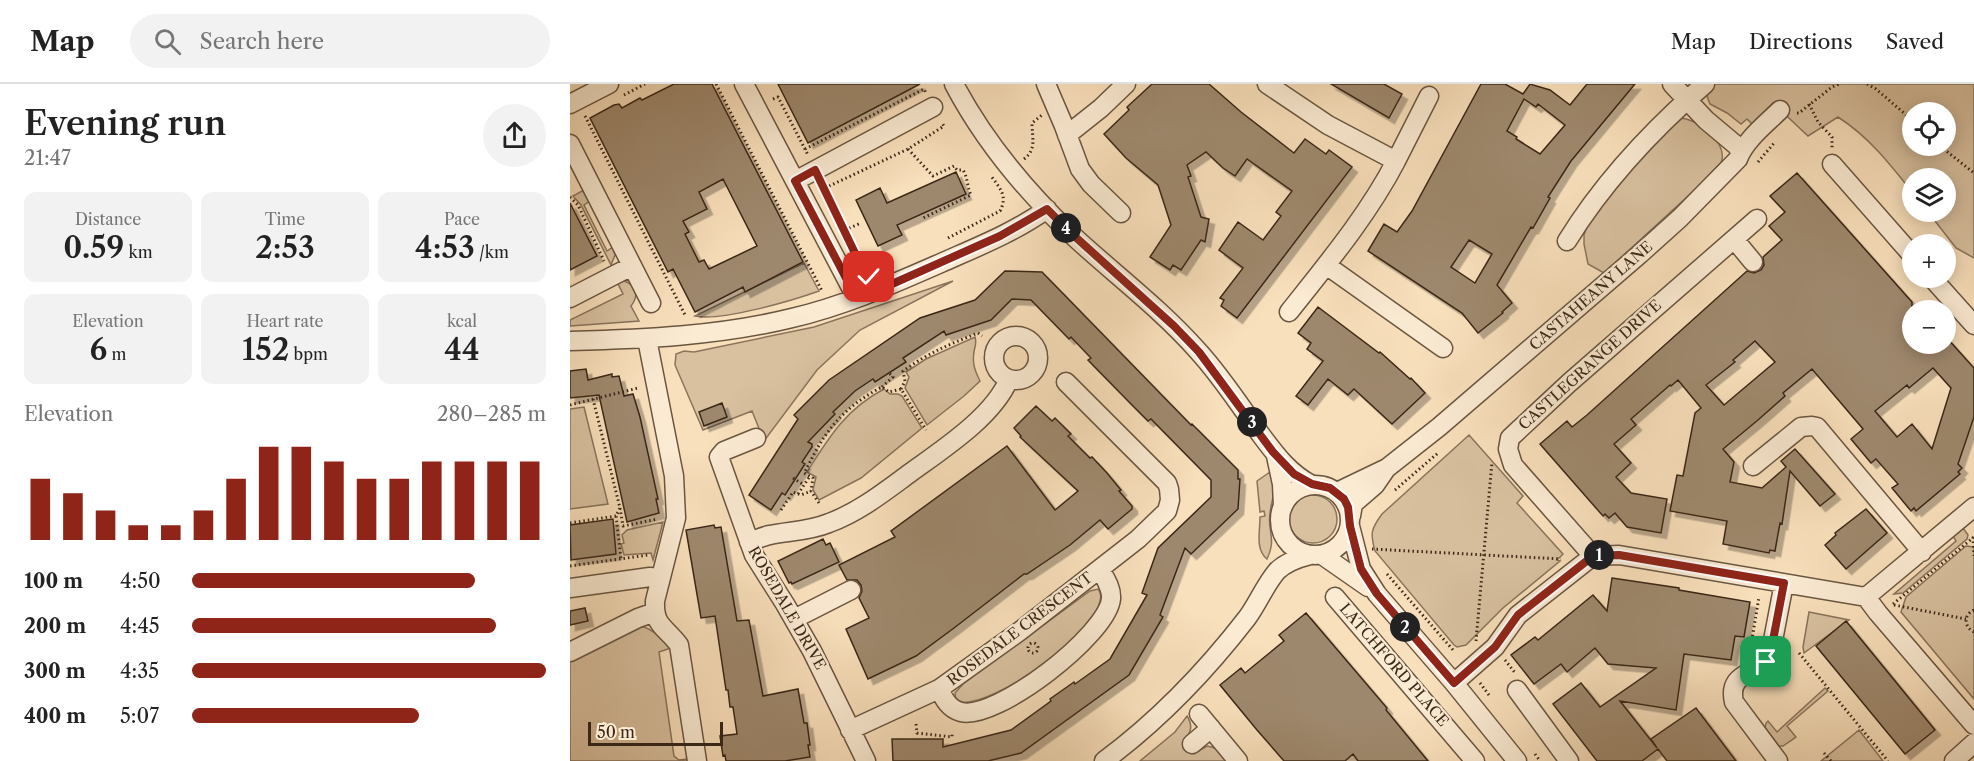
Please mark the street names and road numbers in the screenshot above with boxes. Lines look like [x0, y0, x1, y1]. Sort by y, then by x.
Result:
street label: CASTAHEANY LANE [1525, 237, 1656, 354]
street label: CASTLEGRANGE DRIVE [1514, 295, 1665, 434]
street label: ROSEDALE DRIVE [744, 543, 831, 673]
street label: ROSEDALE CRESCENT [943, 567, 1097, 689]
street label: LATCHFORD PLACE [1336, 599, 1453, 730]

